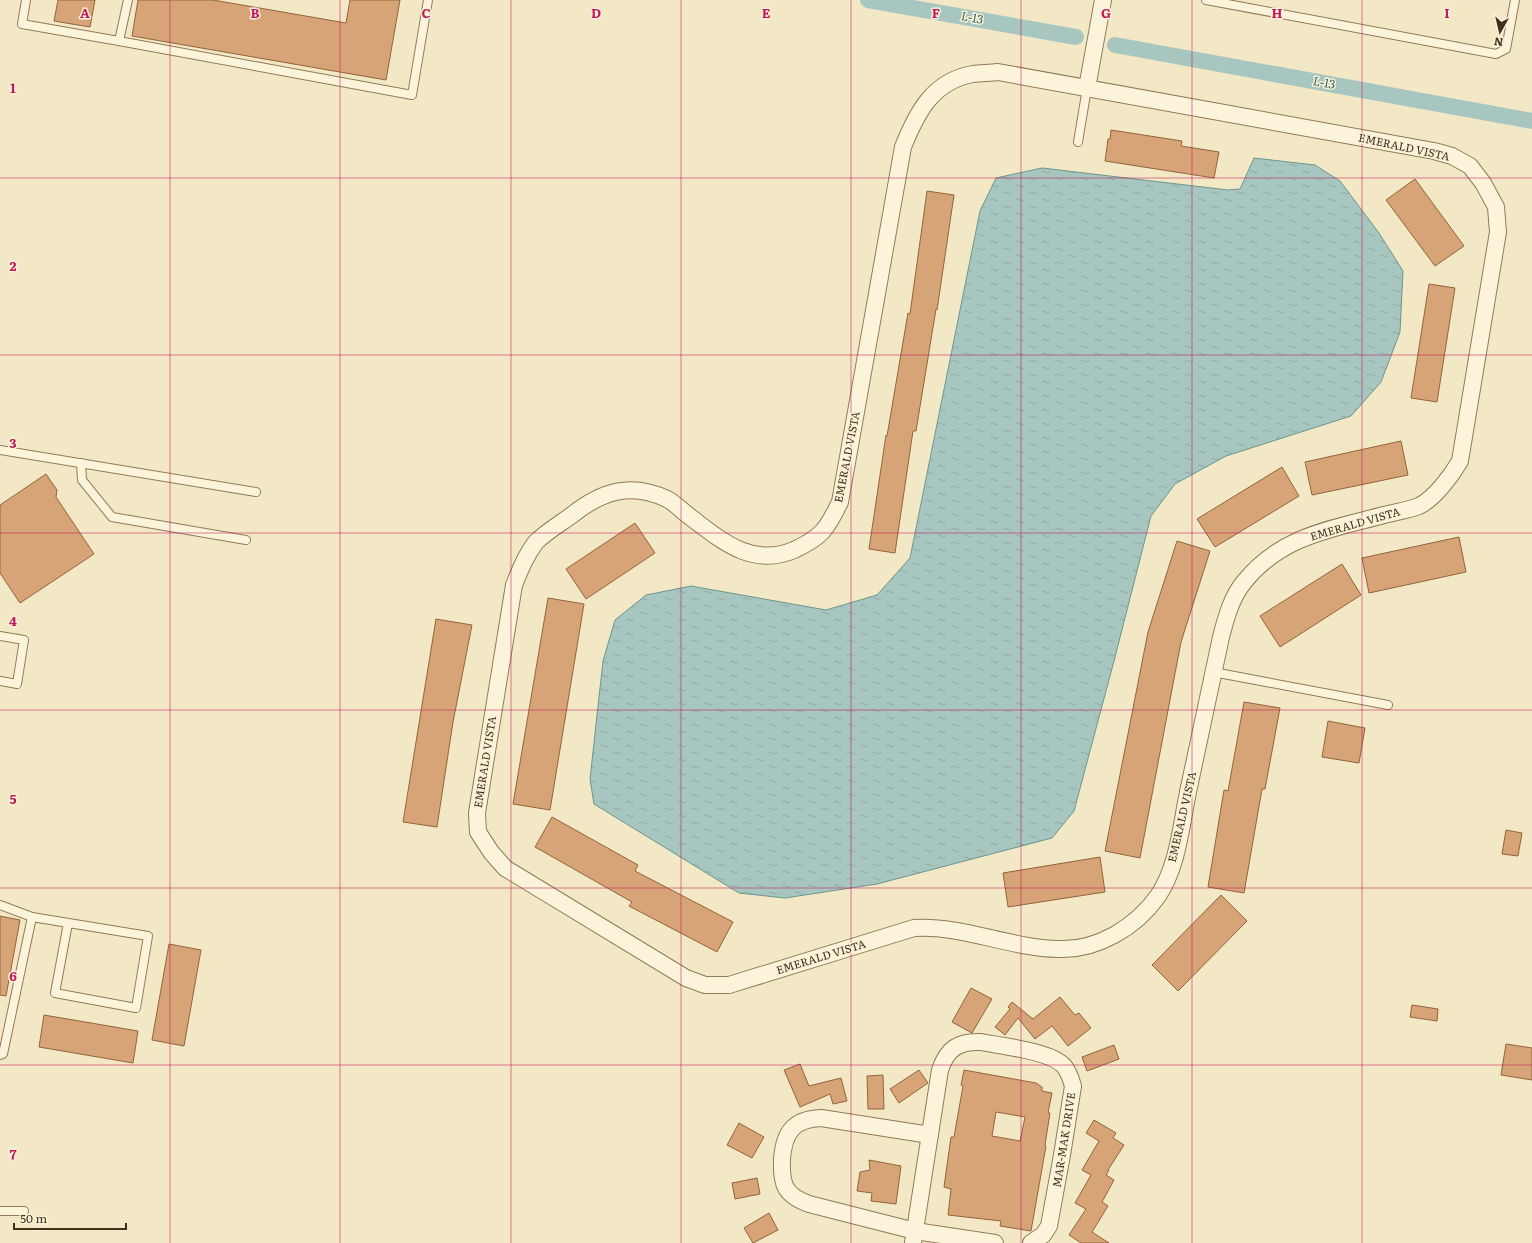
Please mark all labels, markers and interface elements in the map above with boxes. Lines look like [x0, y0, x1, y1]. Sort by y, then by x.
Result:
text: A [80, 3, 90, 22]
text: B [251, 3, 260, 22]
text: C [421, 3, 431, 22]
text: D [591, 3, 601, 22]
text: E [762, 3, 771, 22]
text: F [932, 3, 940, 22]
text: G [1101, 3, 1111, 22]
text: H [1272, 3, 1283, 22]
text: I [1444, 3, 1450, 22]
water label: L-13 [960, 6, 985, 28]
north arrow [1480, 12, 1520, 52]
text: N [1493, 34, 1504, 51]
water label: L-13 [1312, 71, 1337, 93]
text: 1 [10, 78, 16, 97]
street label: EMERALD VISTA [1357, 129, 1451, 163]
text: 2 [10, 256, 17, 275]
street label: EMERALD VISTA [829, 410, 863, 504]
text: 3 [9, 433, 17, 452]
street label: EMERALD VISTA [1308, 503, 1402, 544]
text: 4 [9, 611, 17, 630]
street label: EMERALD VISTA [469, 715, 499, 809]
street label: EMERALD VISTA [1163, 770, 1199, 864]
text: 5 [9, 789, 17, 808]
street label: EMERALD VISTA [774, 935, 867, 977]
text: 6 [9, 966, 17, 985]
street label: MAR-MAK DRIVE [1048, 1091, 1078, 1189]
text: 7 [9, 1144, 17, 1163]
scale bar [14, 1205, 126, 1231]
text: 50 m [20, 1209, 47, 1227]

